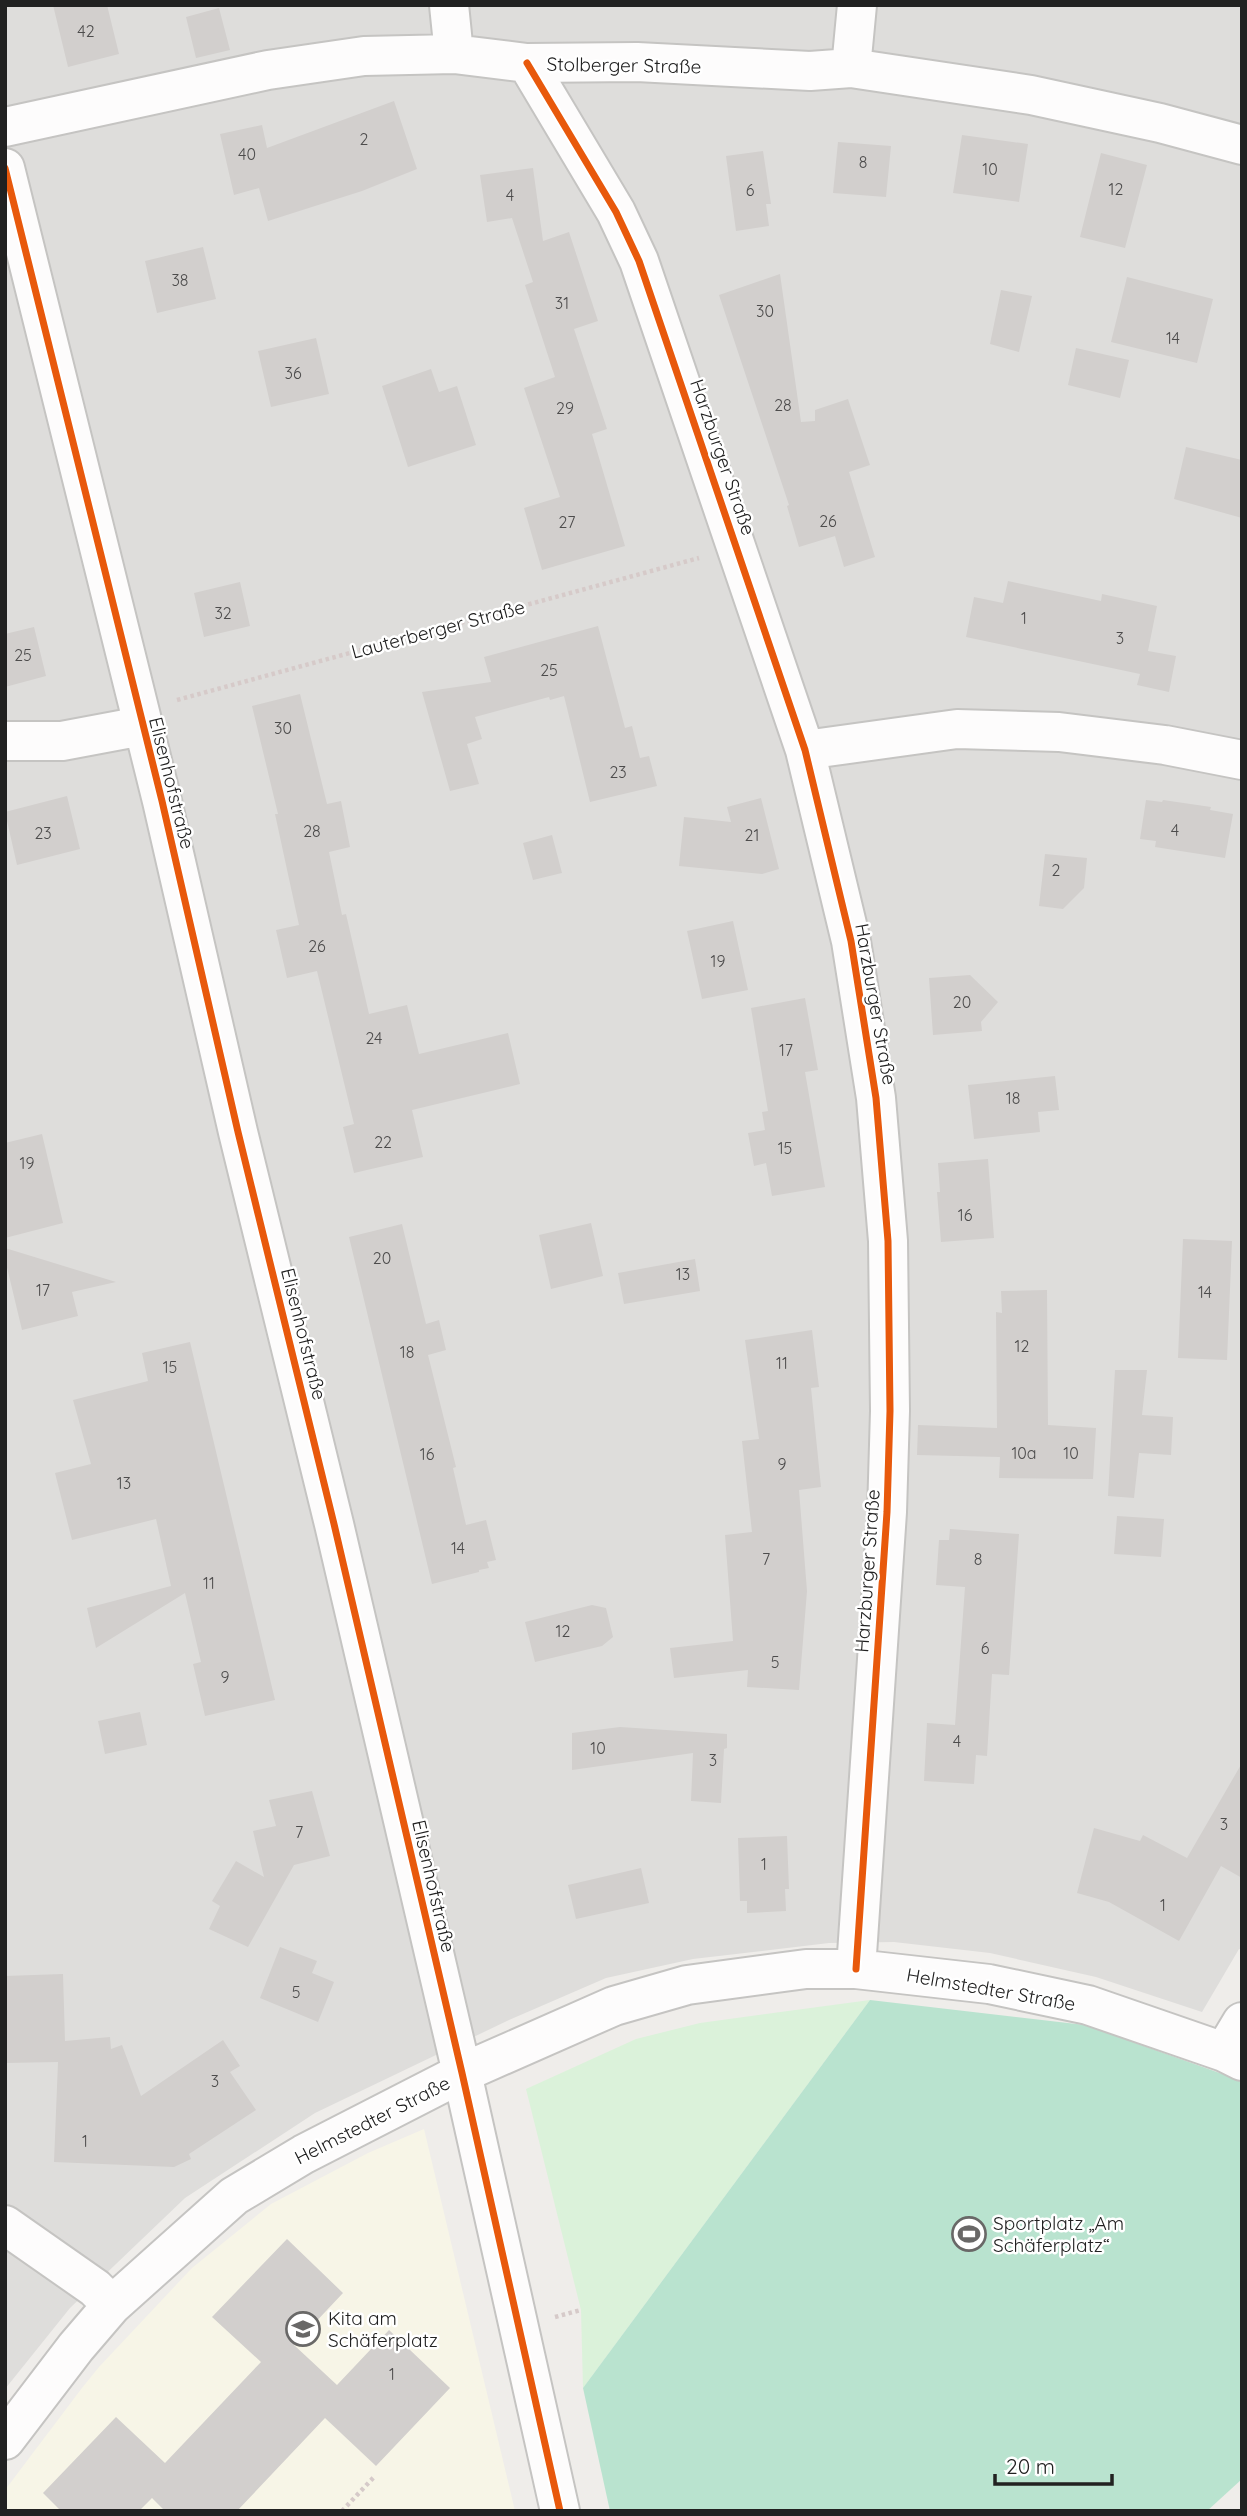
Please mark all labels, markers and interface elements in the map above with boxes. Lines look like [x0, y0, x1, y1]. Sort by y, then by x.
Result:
house number: 42 [77, 21, 95, 41]
street label: Stolberger Straße [546, 52, 702, 78]
house number: 2 [360, 129, 369, 149]
house number: 40 [238, 144, 256, 164]
house number: 8 [859, 152, 867, 172]
house number: 10 [982, 159, 998, 179]
house number: 12 [1109, 179, 1124, 199]
house number: 6 [746, 180, 755, 200]
house number: 4 [506, 185, 514, 205]
house number: 38 [171, 270, 189, 290]
house number: 31 [555, 293, 569, 313]
house number: 30 [756, 301, 774, 321]
house number: 14 [1166, 328, 1180, 348]
house number: 36 [285, 363, 302, 383]
street label: Harzburger Straße [685, 376, 761, 538]
house number: 28 [774, 395, 792, 415]
house number: 29 [556, 398, 574, 418]
house number: 26 [819, 511, 837, 531]
house number: 27 [559, 512, 575, 532]
street label: Lauterberger Straße [349, 594, 527, 664]
house number: 32 [214, 603, 232, 623]
house number: 1 [1021, 608, 1027, 628]
house number: 3 [1116, 628, 1124, 648]
house number: 25 [14, 645, 32, 665]
house number: 25 [540, 660, 558, 680]
street label: Elisenhofstraße [144, 715, 200, 851]
house number: 30 [274, 718, 292, 738]
house number: 23 [609, 762, 627, 782]
house number: 4 [1171, 820, 1179, 840]
house number: 28 [303, 821, 321, 841]
house number: 23 [34, 823, 52, 843]
house number: 21 [745, 825, 759, 845]
house number: 2 [1052, 860, 1061, 880]
street label: Harzburger Straße [850, 921, 902, 1087]
house number: 26 [308, 936, 326, 956]
house number: 19 [711, 951, 725, 971]
house number: 20 [953, 992, 971, 1012]
house number: 24 [365, 1028, 383, 1048]
house number: 17 [779, 1040, 793, 1060]
house number: 18 [1006, 1088, 1020, 1108]
house number: 22 [374, 1132, 392, 1152]
house number: 15 [778, 1138, 792, 1158]
house number: 19 [20, 1153, 34, 1173]
house number: 16 [958, 1205, 973, 1225]
house number: 20 [373, 1248, 391, 1268]
house number: 13 [676, 1264, 690, 1284]
street label: Elisenhofstraße [276, 1266, 332, 1402]
house number: 17 [36, 1280, 50, 1300]
house number: 14 [1198, 1282, 1212, 1302]
house number: 12 [1015, 1336, 1030, 1356]
house number: 18 [400, 1342, 414, 1362]
house number: 11 [776, 1353, 788, 1373]
house number: 15 [163, 1357, 177, 1377]
house number: 10a [1011, 1443, 1037, 1463]
house number: 10 [1063, 1443, 1079, 1463]
house number: 16 [420, 1444, 435, 1464]
house number: 9 [778, 1454, 787, 1474]
house number: 13 [117, 1473, 131, 1493]
street label: Harzburger Straße [849, 1489, 885, 1653]
house number: 14 [451, 1538, 465, 1558]
house number: 7 [762, 1549, 770, 1569]
house number: 8 [974, 1549, 982, 1569]
house number: 11 [203, 1573, 215, 1593]
house number: 12 [556, 1621, 571, 1641]
house number: 6 [981, 1638, 990, 1658]
house number: 5 [771, 1652, 779, 1672]
house number: 9 [221, 1667, 230, 1687]
house number: 4 [953, 1731, 961, 1751]
house number: 10 [590, 1738, 606, 1758]
house number: 3 [709, 1750, 717, 1770]
house number: 3 [1220, 1814, 1228, 1834]
street label: Elisenhofstraße [407, 1817, 461, 1955]
house number: 7 [295, 1822, 303, 1842]
house number: 1 [761, 1854, 767, 1874]
house number: 1 [1160, 1895, 1166, 1915]
street label: Helmstedter Straße [905, 1962, 1077, 2016]
house number: 5 [292, 1982, 300, 2002]
street label: Helmstedter Straße [290, 2070, 454, 2170]
house number: 3 [211, 2071, 219, 2091]
house number: 1 [82, 2131, 88, 2151]
place label: Sportplatz „Am Schäferplatz“ [993, 2211, 1124, 2257]
sports icon: Sportplatz „Am Schäferplatz“ [950, 2215, 988, 2253]
place label: Kita am Schäferplatz [328, 2306, 438, 2352]
school or university icon: Kita am Schäferplatz [284, 2310, 322, 2348]
house number: 1 [389, 2364, 395, 2384]
scale bar [995, 2442, 1112, 2486]
text: 20 m [1006, 2453, 1055, 2479]

